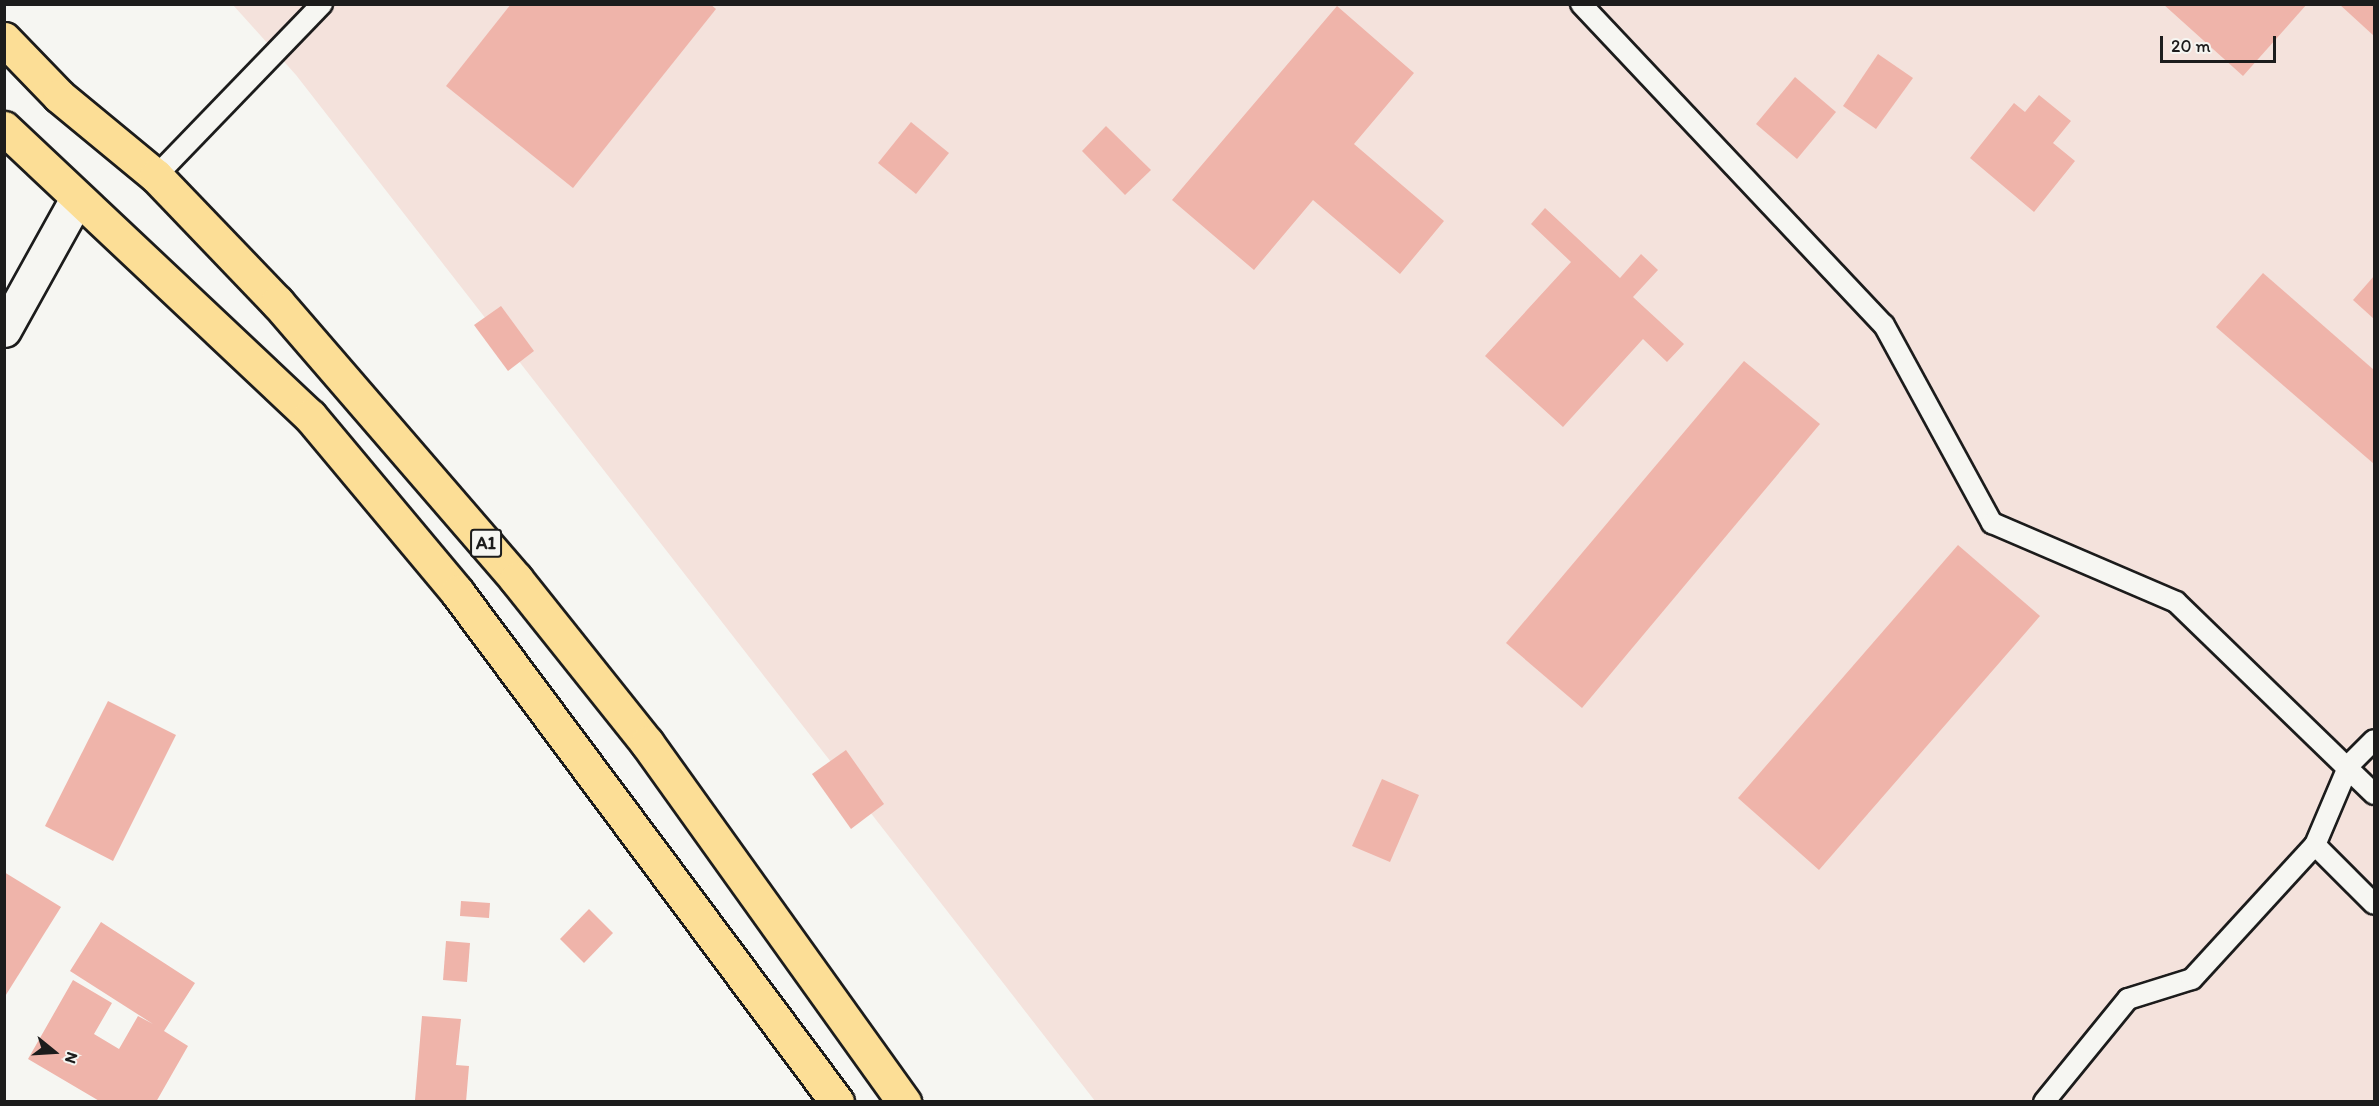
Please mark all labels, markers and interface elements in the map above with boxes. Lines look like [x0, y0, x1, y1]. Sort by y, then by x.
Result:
scale bar [2163, 24, 2278, 62]
text: 20 m [2171, 35, 2211, 57]
road number: A1 [470, 528, 502, 558]
north arrow [24, 1022, 84, 1082]
text: N [61, 1050, 82, 1066]

